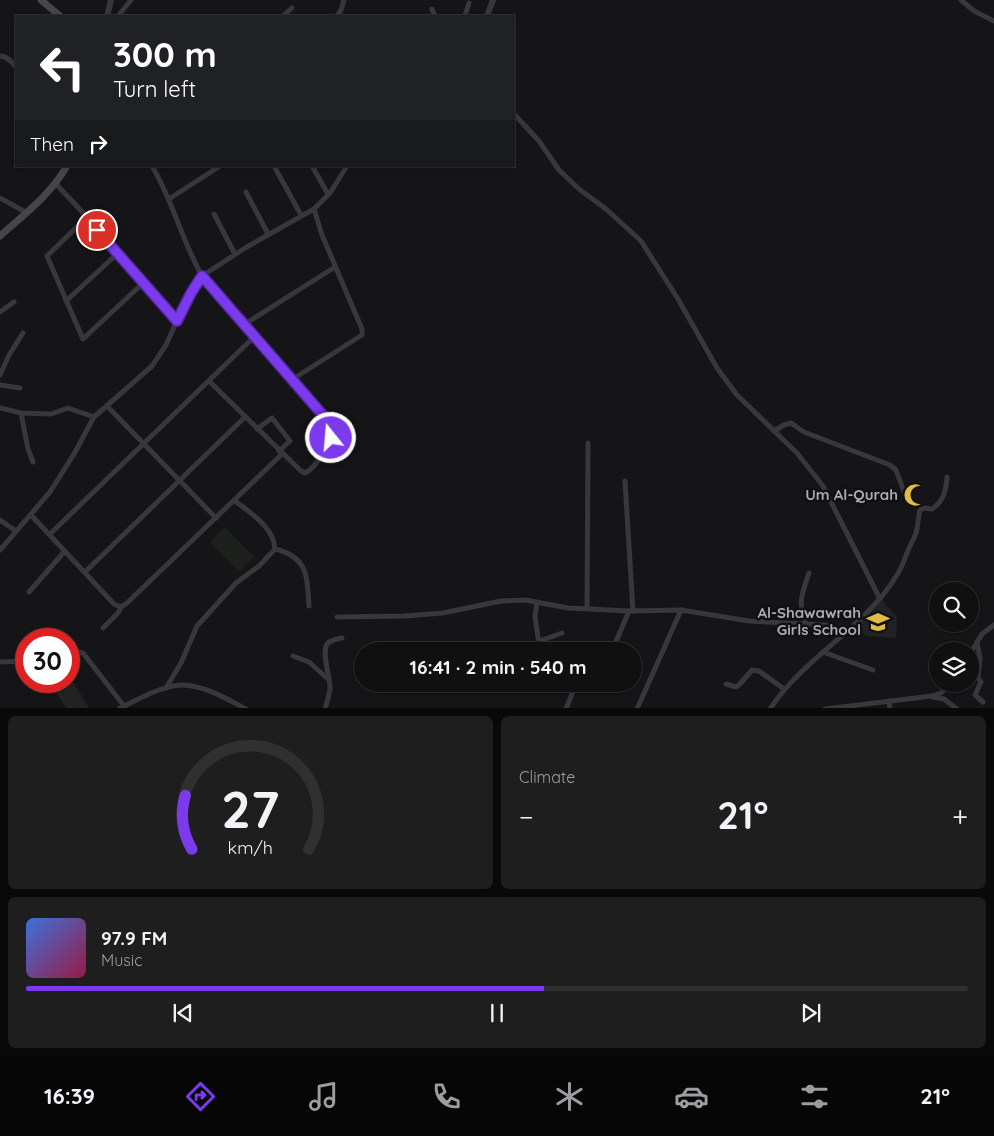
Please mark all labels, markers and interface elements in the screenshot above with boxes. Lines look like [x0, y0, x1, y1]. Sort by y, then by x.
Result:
text: 300 m [113, 32, 217, 76]
icon: left [30, 35, 95, 100]
text: Turn left [113, 75, 196, 103]
icon: right [84, 130, 112, 158]
text: Then [30, 132, 74, 156]
pin [76, 209, 118, 251]
icon: arrive [83, 216, 111, 244]
position arrow [304, 411, 356, 463]
mosque icon: Um Al-Qurah [902, 482, 928, 508]
place label: Um Al-Qurah [805, 485, 898, 504]
map controls [929, 582, 979, 692]
button: search [929, 582, 979, 632]
place label: Al-Shawawrah Girls School [757, 603, 861, 639]
school or university icon: Al-Shawawrah Girls School [865, 609, 891, 635]
speed limit sign: 30 [15, 628, 80, 693]
button: layers [929, 642, 979, 692]
text: 16:41 · 2 min · 540 m [410, 655, 586, 679]
text: Climate [519, 767, 575, 787]
text: 27 [221, 776, 280, 841]
text: 21° [717, 791, 769, 839]
text: − [519, 799, 534, 834]
text: + [952, 799, 968, 834]
text: km/h [228, 836, 273, 858]
text: 97.9 FM [101, 926, 167, 950]
text: Music [101, 950, 143, 970]
icon: previous [169, 999, 197, 1027]
icon: pause [483, 999, 511, 1027]
icon: next [797, 999, 825, 1027]
icon: directions [183, 1079, 218, 1114]
icon: music [306, 1079, 341, 1114]
icon: phone [429, 1079, 464, 1114]
icon: climate [552, 1079, 587, 1114]
icon: car [674, 1079, 709, 1114]
icon: filters [797, 1079, 832, 1114]
text: 16:39 [44, 1082, 95, 1110]
text: 21° [920, 1082, 950, 1110]

